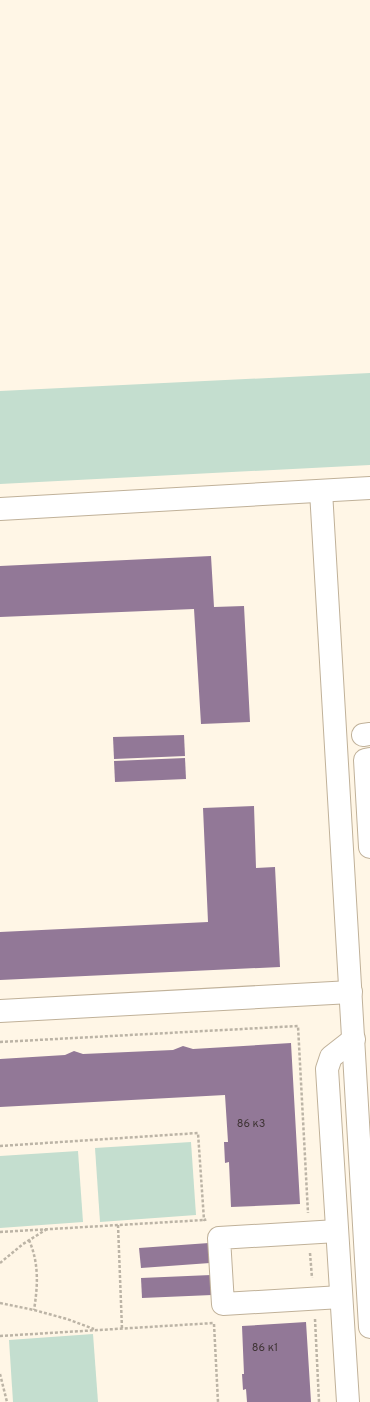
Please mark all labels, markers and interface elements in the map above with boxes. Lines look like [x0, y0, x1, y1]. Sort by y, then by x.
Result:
house number: 86 к3 [237, 1117, 265, 1131]
house number: 86 к1 [252, 1341, 278, 1355]

